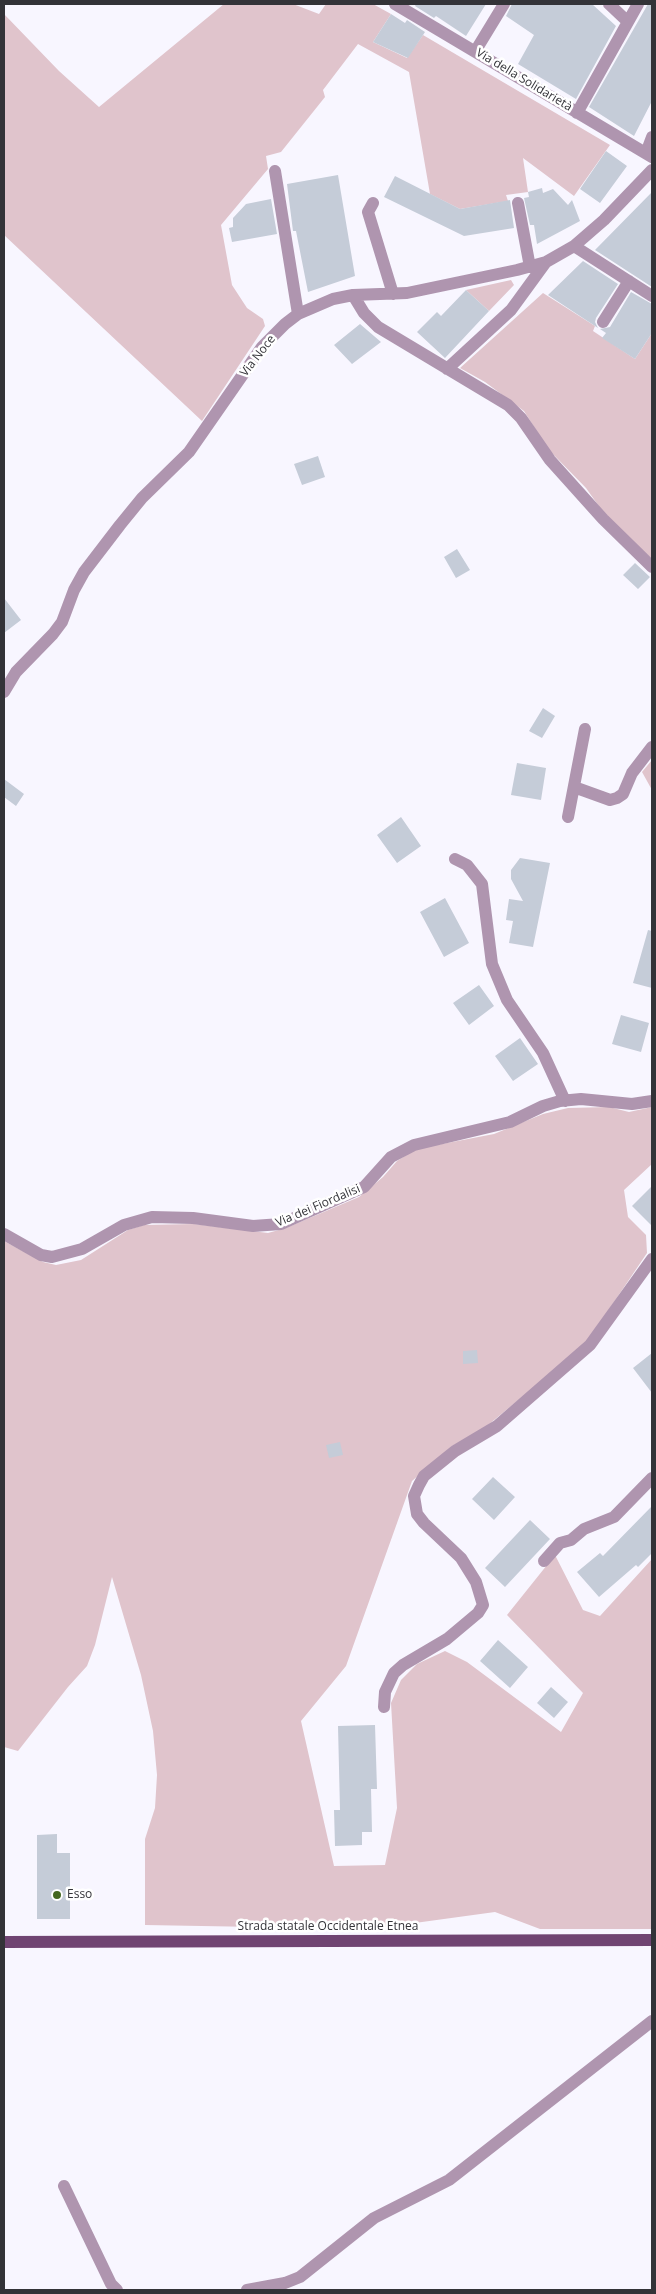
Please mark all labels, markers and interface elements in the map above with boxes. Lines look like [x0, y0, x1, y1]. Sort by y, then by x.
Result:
street label: Via della Solidarietà [473, 46, 575, 114]
street label: Via Noce [237, 332, 279, 380]
street label: Via dei Fiordalisi [274, 1182, 362, 1230]
place label: Esso [67, 1888, 92, 1902]
marker: Esso [51, 1889, 63, 1901]
street label: Strada statale Occidentale Etnea [238, 1920, 418, 1934]

